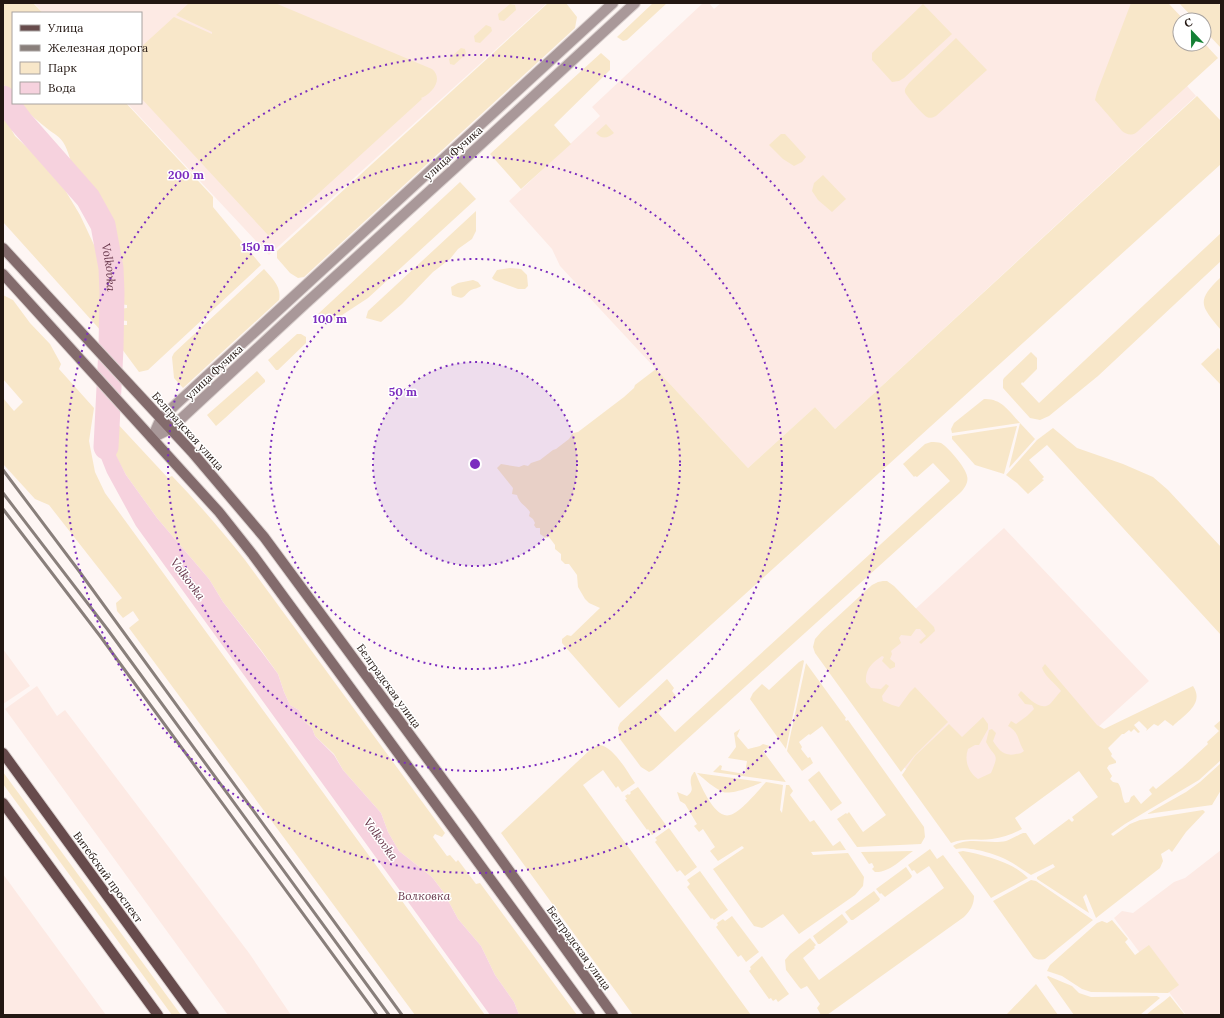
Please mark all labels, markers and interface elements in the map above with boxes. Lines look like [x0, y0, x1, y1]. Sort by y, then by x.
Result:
legend [12, 12, 142, 104]
north arrow [1172, 12, 1212, 52]
text: С [1182, 15, 1195, 31]
text: Улица [47, 20, 84, 35]
text: Железная дорога [48, 40, 148, 55]
text: Парк [48, 60, 77, 75]
text: Вода [48, 80, 76, 95]
street label: улица Фучика [421, 123, 485, 183]
text: 200 m [168, 167, 204, 182]
text: 150 m [241, 239, 275, 254]
water label: Volkovka [99, 242, 119, 292]
text: 100 m [313, 311, 347, 326]
street label: улица Фучика [182, 341, 246, 402]
text: 50 m [389, 384, 417, 399]
street label: Белградская улица [149, 389, 227, 473]
centre of rings [468, 457, 482, 471]
water label: Volkovka [167, 555, 209, 603]
street label: Белградская улица [354, 641, 424, 731]
water label: Volkovka [361, 815, 402, 863]
street label: Витебский проспект [70, 829, 146, 926]
water label: Волковка [398, 888, 451, 903]
street label: Белградская улица [544, 903, 614, 993]

